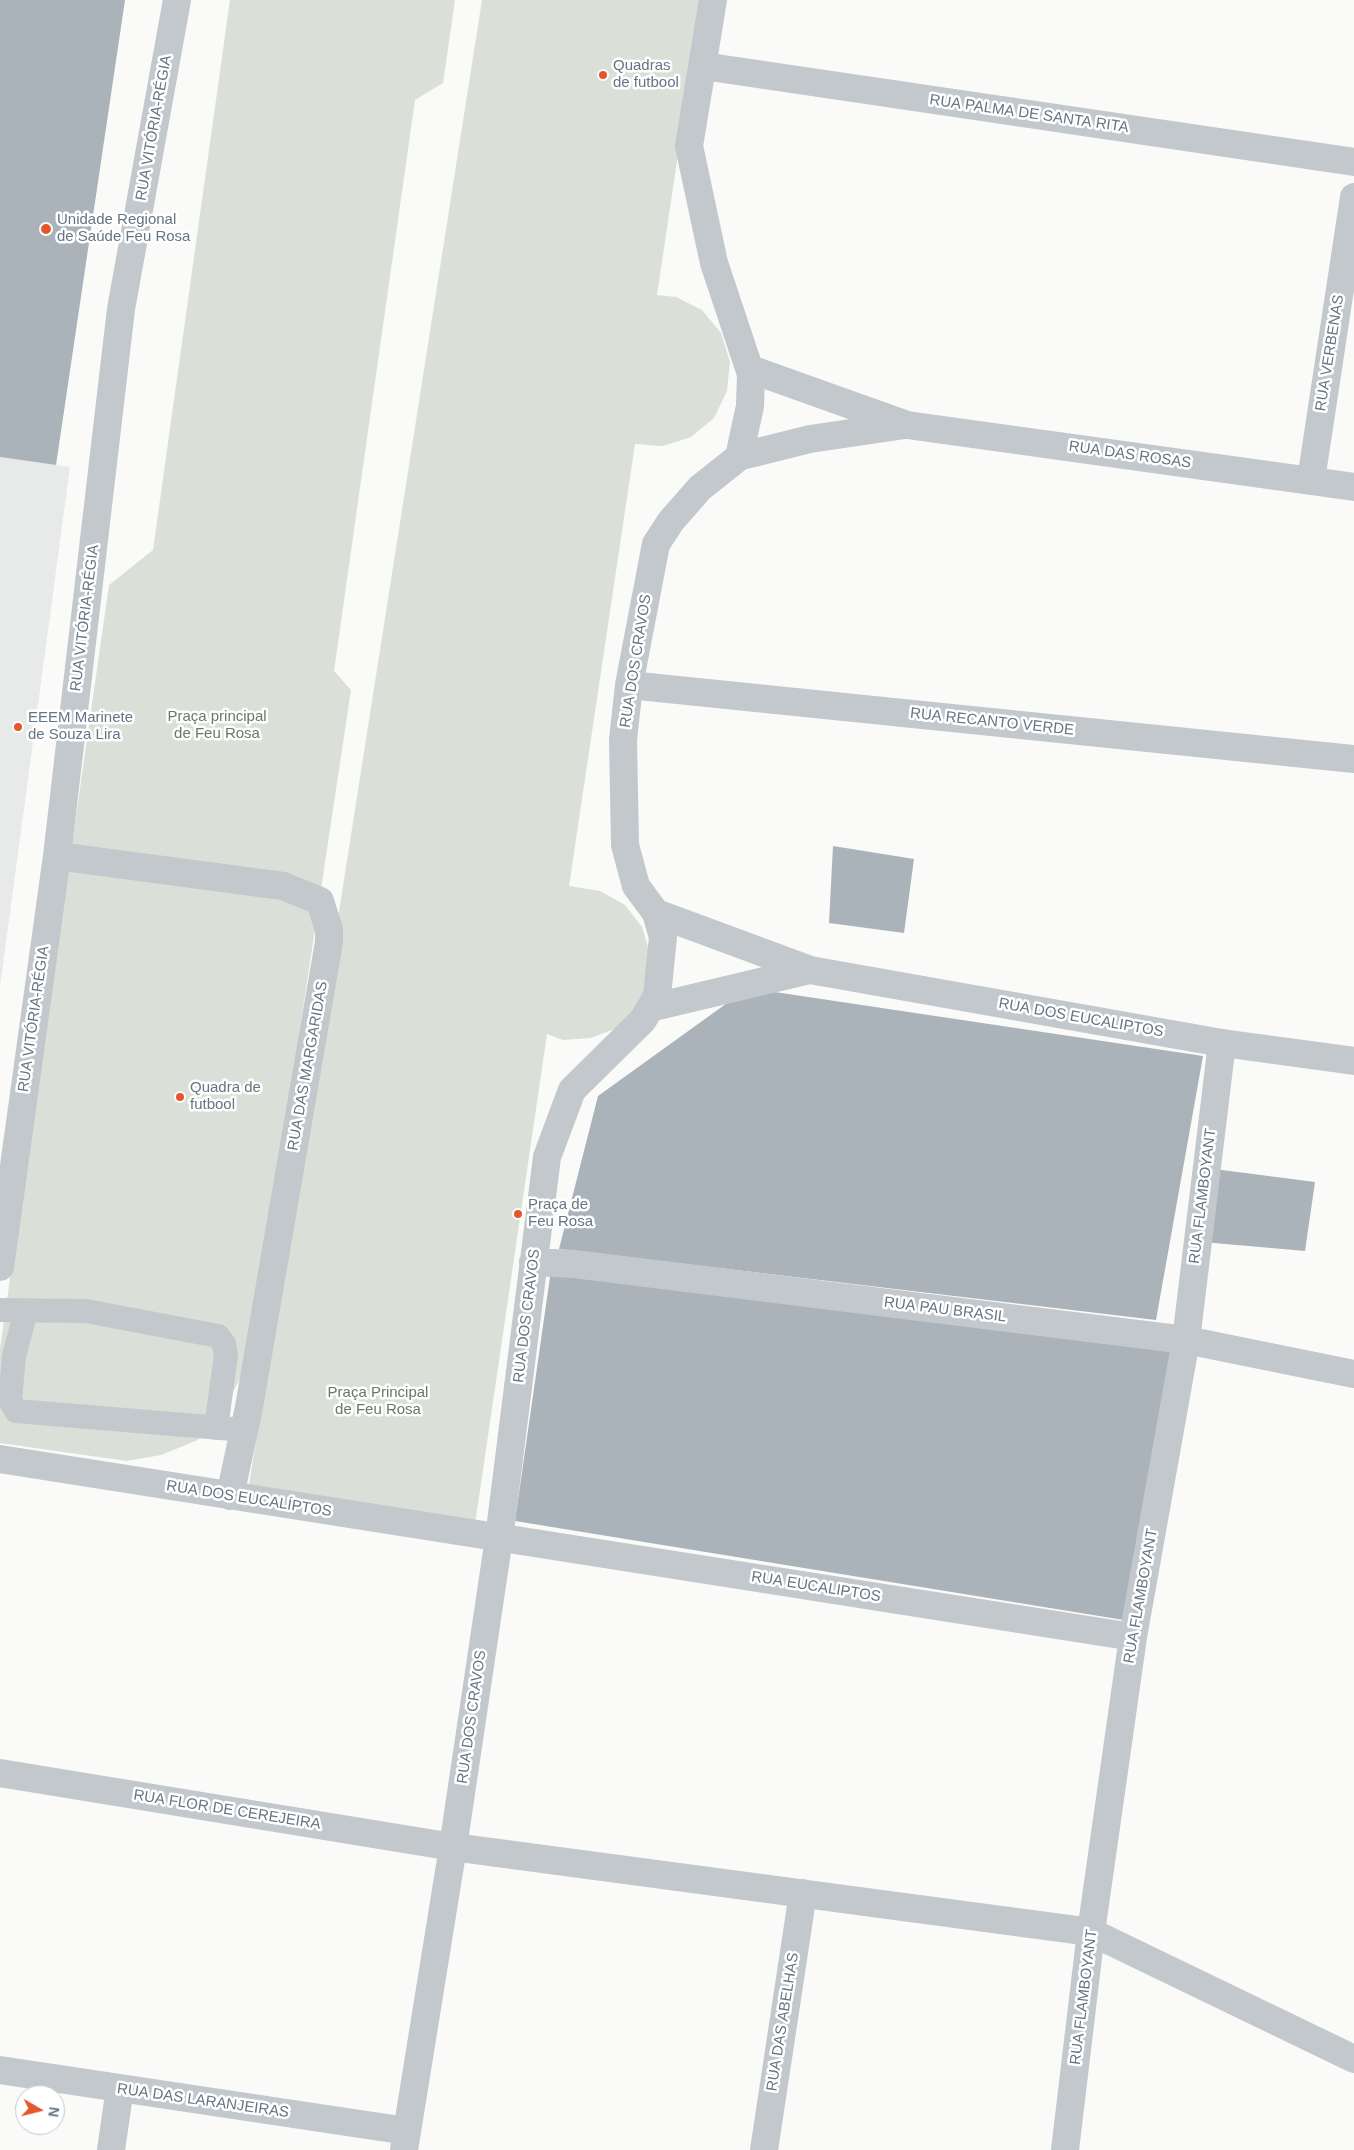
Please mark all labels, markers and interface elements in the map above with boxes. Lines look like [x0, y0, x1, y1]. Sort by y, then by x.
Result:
street label: RUA VITÓRIA-RÉGIA [132, 54, 176, 202]
place label: Quadras de futbool [613, 57, 679, 92]
marker: Quadras de futbool [597, 69, 609, 81]
street label: RUA PALMA DE SANTA RITA [928, 91, 1130, 137]
place label: Unidade Regional de Saúde Feu Rosa [57, 211, 190, 246]
marker: Unidade Regional de Saúde Feu Rosa [39, 222, 53, 236]
street label: RUA VERBENAS [1312, 294, 1348, 412]
street label: RUA DAS ROSAS [1068, 438, 1192, 472]
street label: RUA VITÓRIA-RÉGIA [67, 544, 103, 692]
street label: RUA DOS CRAVOS [617, 593, 655, 729]
street label: RUA RECANTO VERDE [909, 704, 1075, 740]
park label: Praça principal de Feu Rosa [167, 708, 267, 743]
place label: EEEM Marinete de Souza Lira [28, 709, 133, 744]
marker: EEEM Marinete de Souza Lira [12, 721, 24, 733]
street label: RUA VITÓRIA-RÉGIA [15, 945, 53, 1093]
street label: RUA DAS MARGARIDAS [284, 980, 332, 1152]
street label: RUA DOS EUCALIPTOS [997, 995, 1165, 1041]
place label: Quadra de futbool [190, 1079, 261, 1114]
marker: Quadra de futbool [174, 1091, 186, 1103]
street label: RUA FLAMBOYANT [1186, 1127, 1220, 1265]
place label: Praça de Feu Rosa [528, 1196, 593, 1231]
marker: Praça de Feu Rosa [512, 1208, 524, 1220]
street label: RUA DOS CRAVOS [510, 1248, 544, 1384]
street label: RUA PAU BRASIL [883, 1294, 1007, 1326]
park label: Praça Principal de Feu Rosa [328, 1384, 428, 1419]
street label: RUA DOS EUCALÍPTOS [165, 1477, 333, 1521]
street label: RUA FLAMBOYANT [1120, 1527, 1162, 1665]
street label: RUA EUCALIPTOS [750, 1568, 882, 1606]
street label: RUA DOS CRAVOS [454, 1649, 490, 1785]
street label: RUA FLOR DE CEREJEIRA [132, 1786, 322, 1834]
street label: RUA FLAMBOYANT [1067, 1928, 1101, 2066]
street label: RUA DAS ABELHAS [763, 1951, 803, 2093]
street label: RUA DAS LARANJEIRAS [116, 2080, 290, 2122]
north arrow [15, 2085, 65, 2135]
text: N [45, 2106, 62, 2118]

